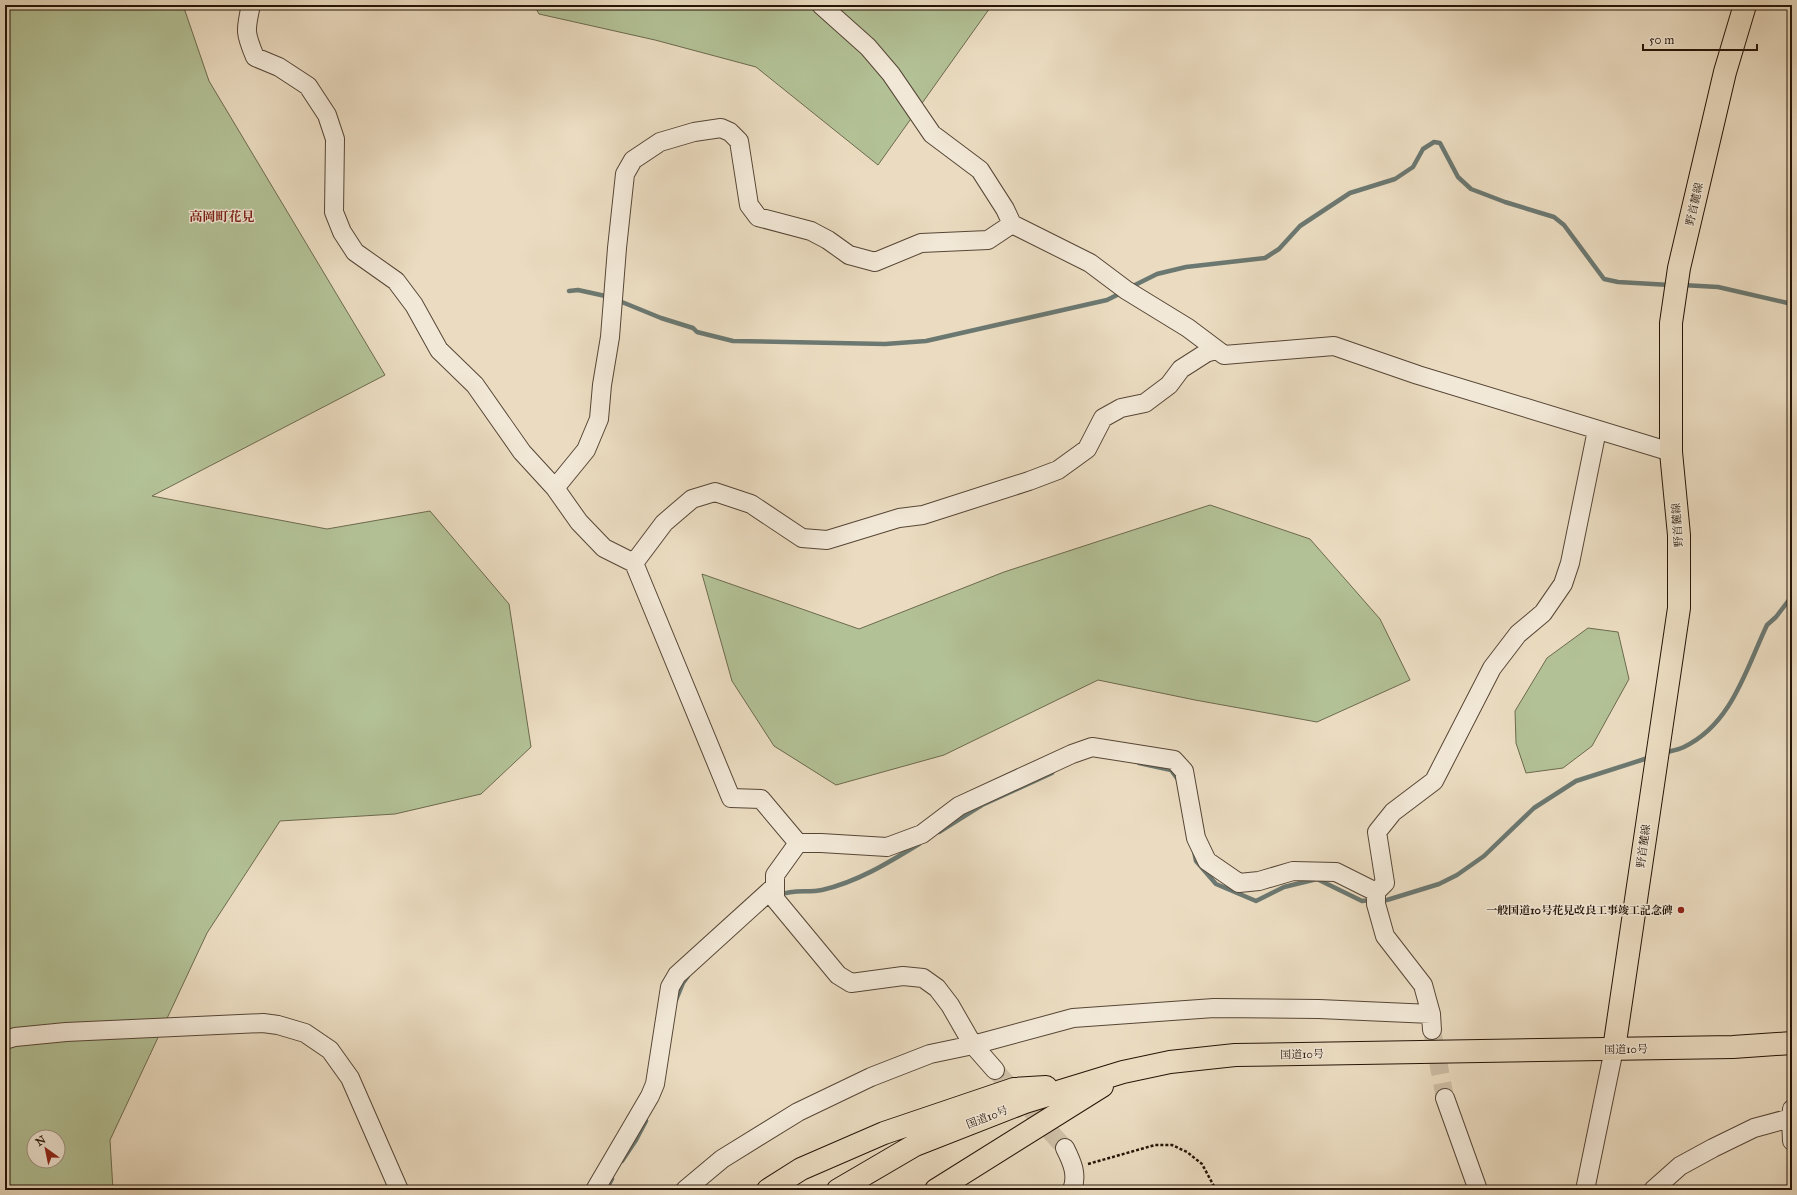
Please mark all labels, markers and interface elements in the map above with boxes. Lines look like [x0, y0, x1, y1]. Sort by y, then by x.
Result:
scale bar [1643, 26, 1757, 52]
text: 50 m [1649, 33, 1674, 47]
street label: 野首麓線 [1683, 181, 1706, 227]
district label: 高岡町花見 [189, 209, 255, 225]
street label: 野首麓線 [1669, 503, 1686, 547]
street label: 野首麓線 [1634, 823, 1653, 869]
place label: 一般国道10号花見改良工事竣工記念碑 [1486, 904, 1673, 917]
marker: 一般国道10号花見改良工事竣工記念碑 [1676, 905, 1686, 915]
street label: 国道10号 [1604, 1043, 1648, 1056]
street label: 国道10号 [1280, 1048, 1324, 1061]
street label: 国道10号 [964, 1104, 1010, 1131]
north arrow [26, 1129, 66, 1169]
text: N [33, 1133, 49, 1149]

